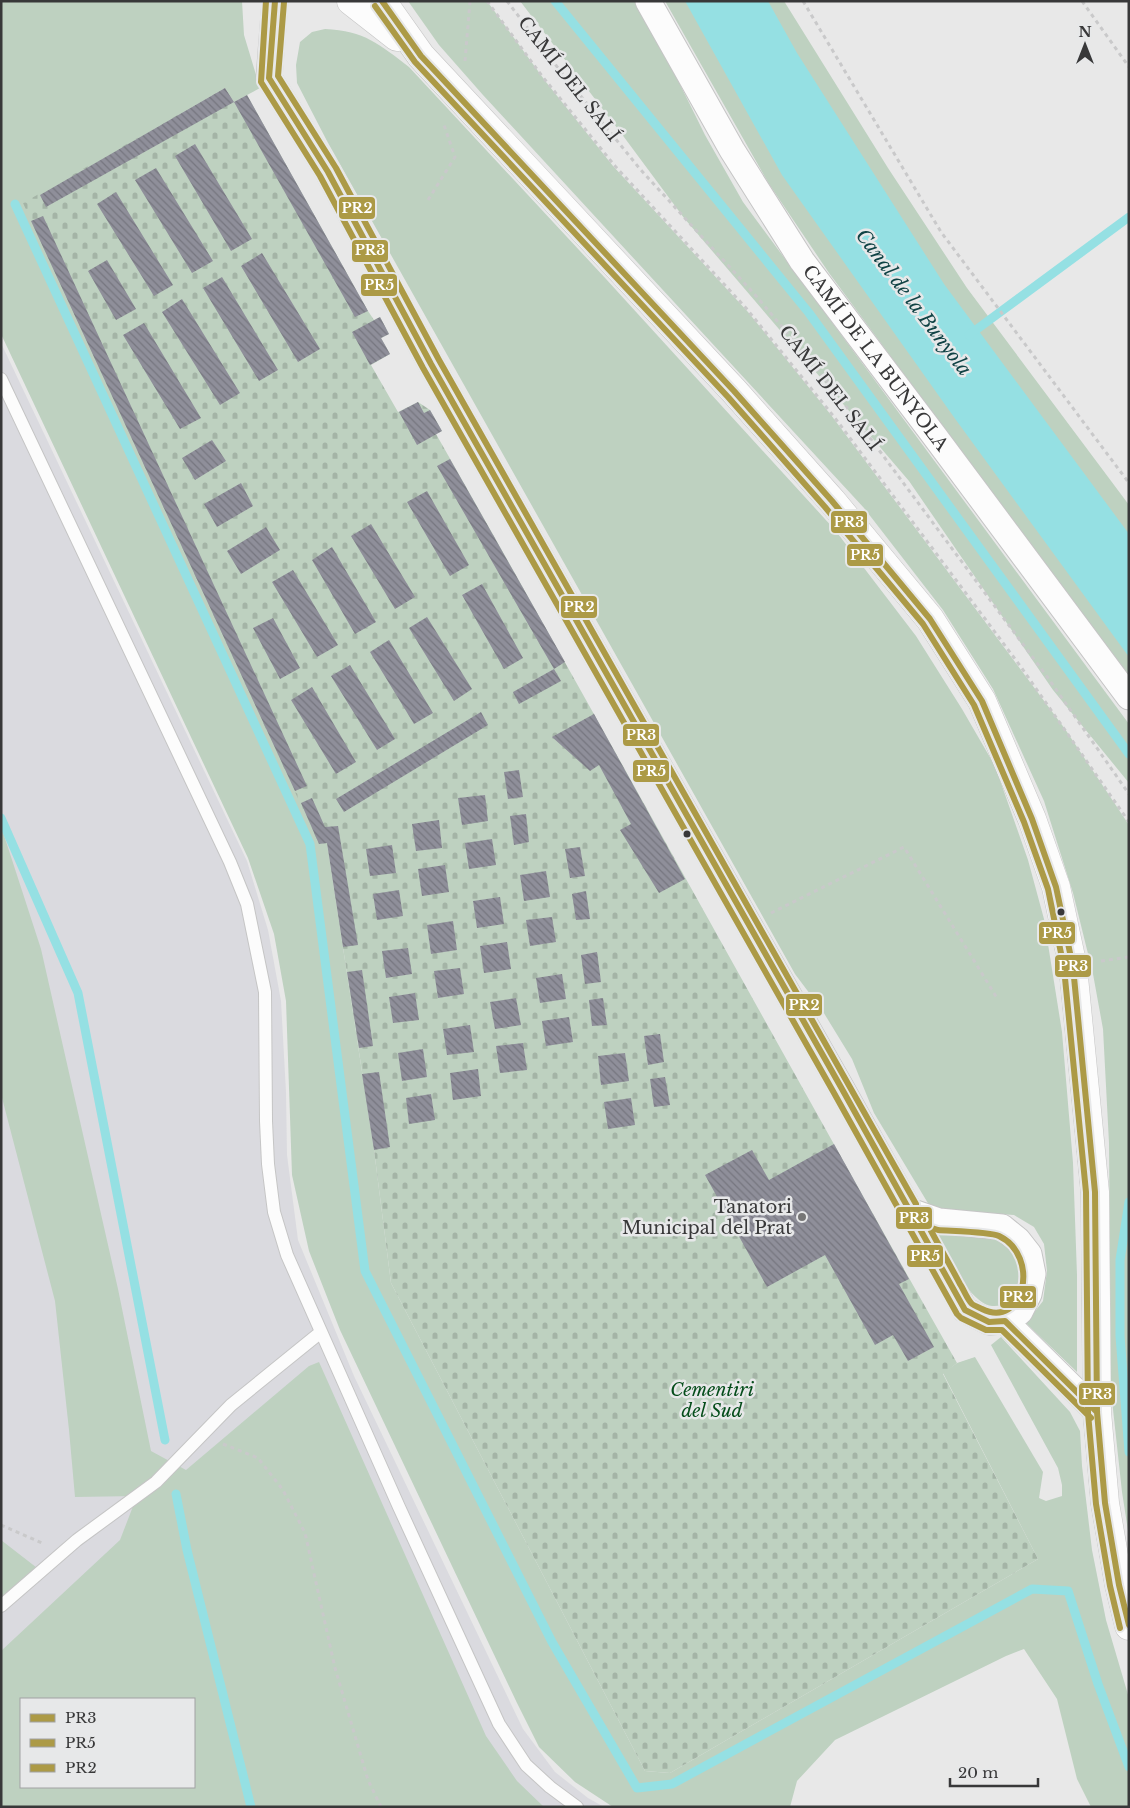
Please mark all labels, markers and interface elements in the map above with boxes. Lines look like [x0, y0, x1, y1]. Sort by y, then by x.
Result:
street label: CAMÍ DEL SALÍ [513, 11, 626, 146]
north arrow [1060, 20, 1110, 70]
text: N [1078, 23, 1092, 41]
line badge: PR2 [338, 196, 376, 220]
text: PR2 [341, 199, 373, 217]
water label: Canal de la Bunyola [851, 224, 976, 380]
line badge: PR3 [351, 239, 389, 263]
text: PR3 [355, 241, 385, 259]
street label: CAMÍ DE LA BUNYOLA [798, 261, 954, 456]
line badge: PR5 [360, 273, 398, 297]
text: PR5 [364, 276, 394, 294]
street label: CAMÍ DEL SALÍ [774, 320, 887, 455]
line badge: PR3 [830, 510, 868, 534]
text: PR3 [834, 513, 864, 531]
line badge: PR5 [846, 543, 884, 567]
text: PR5 [850, 546, 880, 564]
line badge: PR2 [560, 595, 598, 619]
text: PR2 [563, 598, 595, 616]
line badge: PR3 [622, 723, 660, 747]
text: PR3 [626, 726, 656, 744]
line badge: PR5 [632, 759, 670, 783]
text: PR5 [636, 762, 666, 780]
unlabelled marker [682, 829, 692, 839]
unlabelled marker [1056, 907, 1066, 917]
line badge: PR5 [1038, 921, 1076, 945]
text: PR5 [1042, 924, 1072, 942]
line badge: PR3 [1054, 954, 1092, 978]
text: PR3 [1058, 957, 1088, 975]
line badge: PR2 [785, 993, 823, 1017]
text: PR2 [788, 996, 820, 1014]
place label: Tanatori Municipal del Prat [622, 1196, 792, 1239]
line badge: PR3 [895, 1206, 933, 1230]
text: PR3 [899, 1209, 929, 1227]
marker: Tanatori Municipal del Prat [796, 1211, 808, 1223]
line badge: PR5 [906, 1244, 944, 1268]
text: PR5 [910, 1247, 940, 1265]
line badge: PR2 [999, 1285, 1037, 1309]
text: PR2 [1002, 1288, 1034, 1306]
park label: Cementiri del Sud [670, 1379, 755, 1422]
line badge: PR3 [1078, 1382, 1116, 1406]
text: PR3 [1082, 1385, 1112, 1403]
legend [20, 1698, 195, 1788]
text: PR3 [65, 1708, 96, 1727]
text: PR5 [65, 1733, 96, 1752]
scale bar [950, 1756, 1038, 1788]
text: PR2 [65, 1758, 97, 1777]
text: 20 m [958, 1763, 998, 1782]

